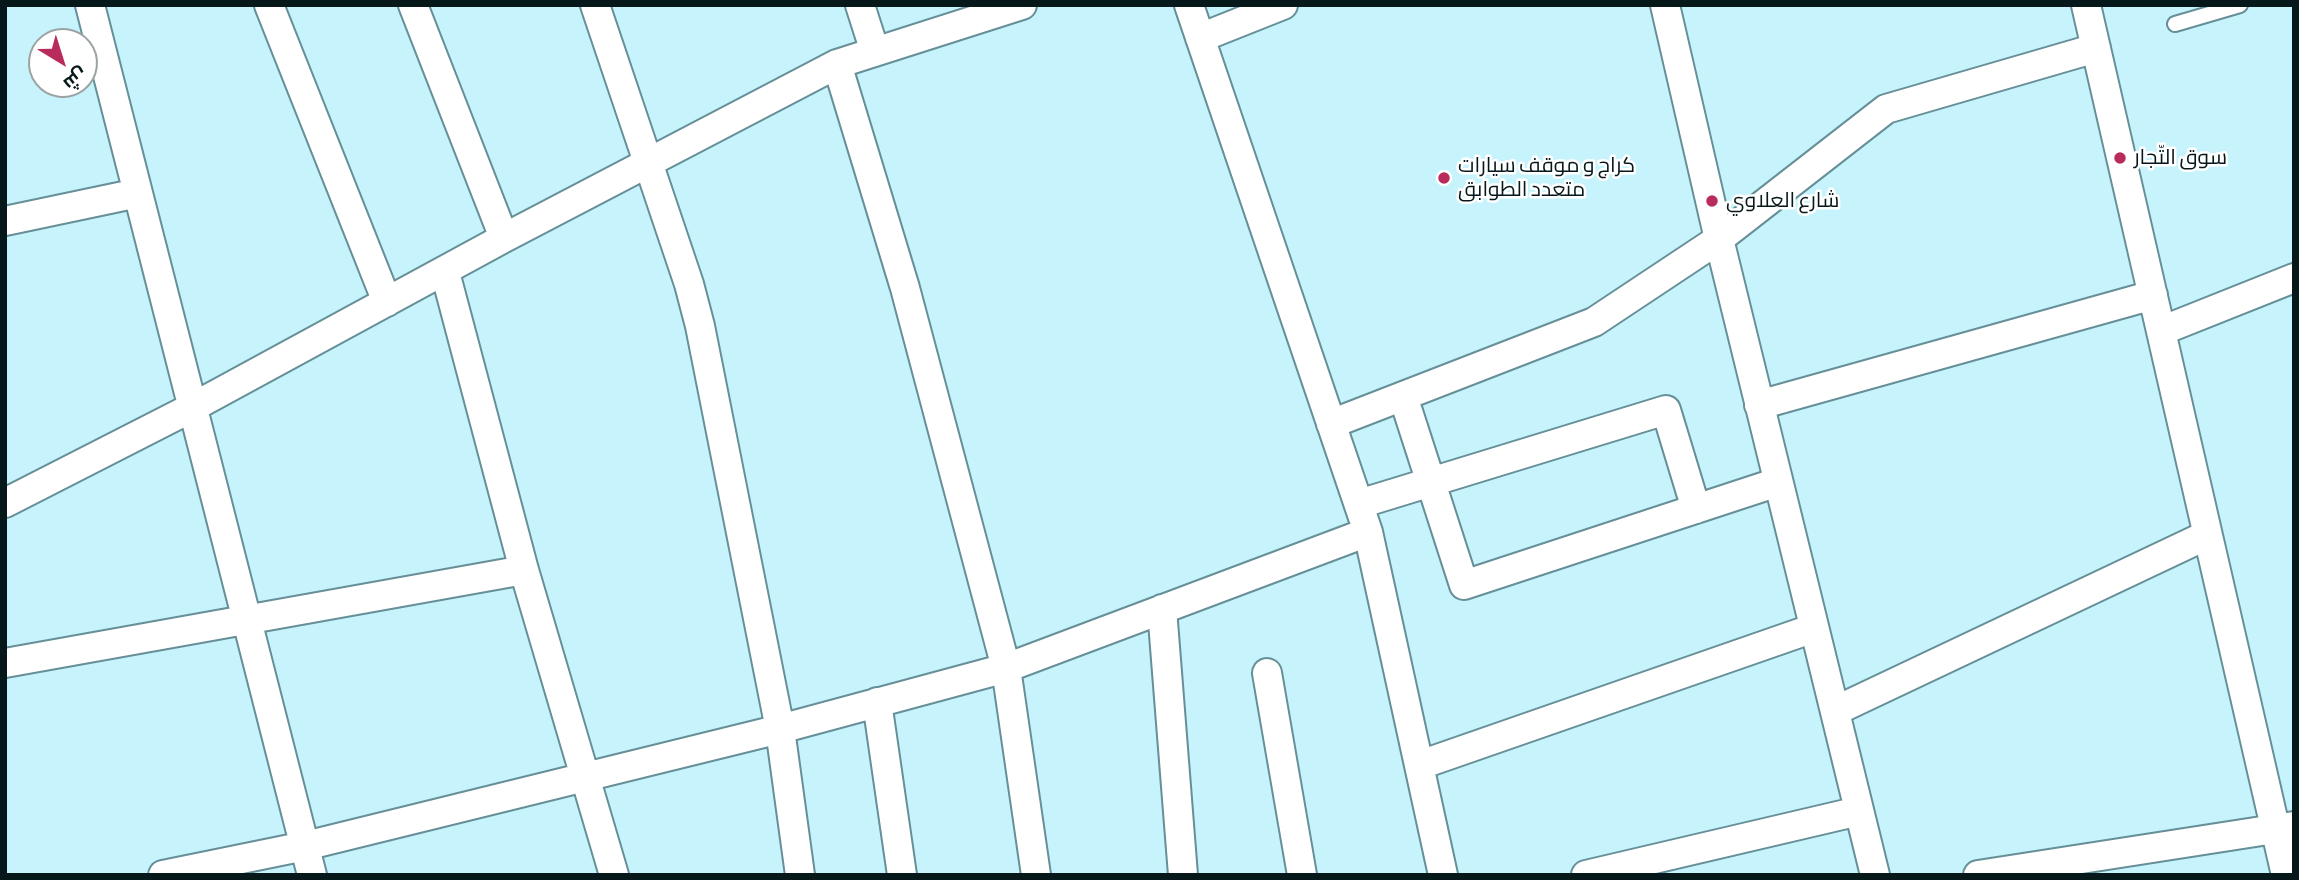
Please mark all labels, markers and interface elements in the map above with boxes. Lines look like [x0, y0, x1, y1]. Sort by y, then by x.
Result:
north arrow [28, 28, 98, 98]
text: ش [60, 63, 90, 93]
place label: سوق التّجار [2134, 145, 2227, 171]
marker: سوق التّجار [2112, 150, 2128, 166]
place label: كراج و موقف سيارات متعدد الطوابق [1458, 153, 1635, 203]
marker: كراج و موقف سيارات متعدد الطوابق [1436, 170, 1452, 186]
place label: شارع العلاوي [1726, 188, 1839, 214]
marker: شارع العلاوي [1704, 193, 1720, 209]

